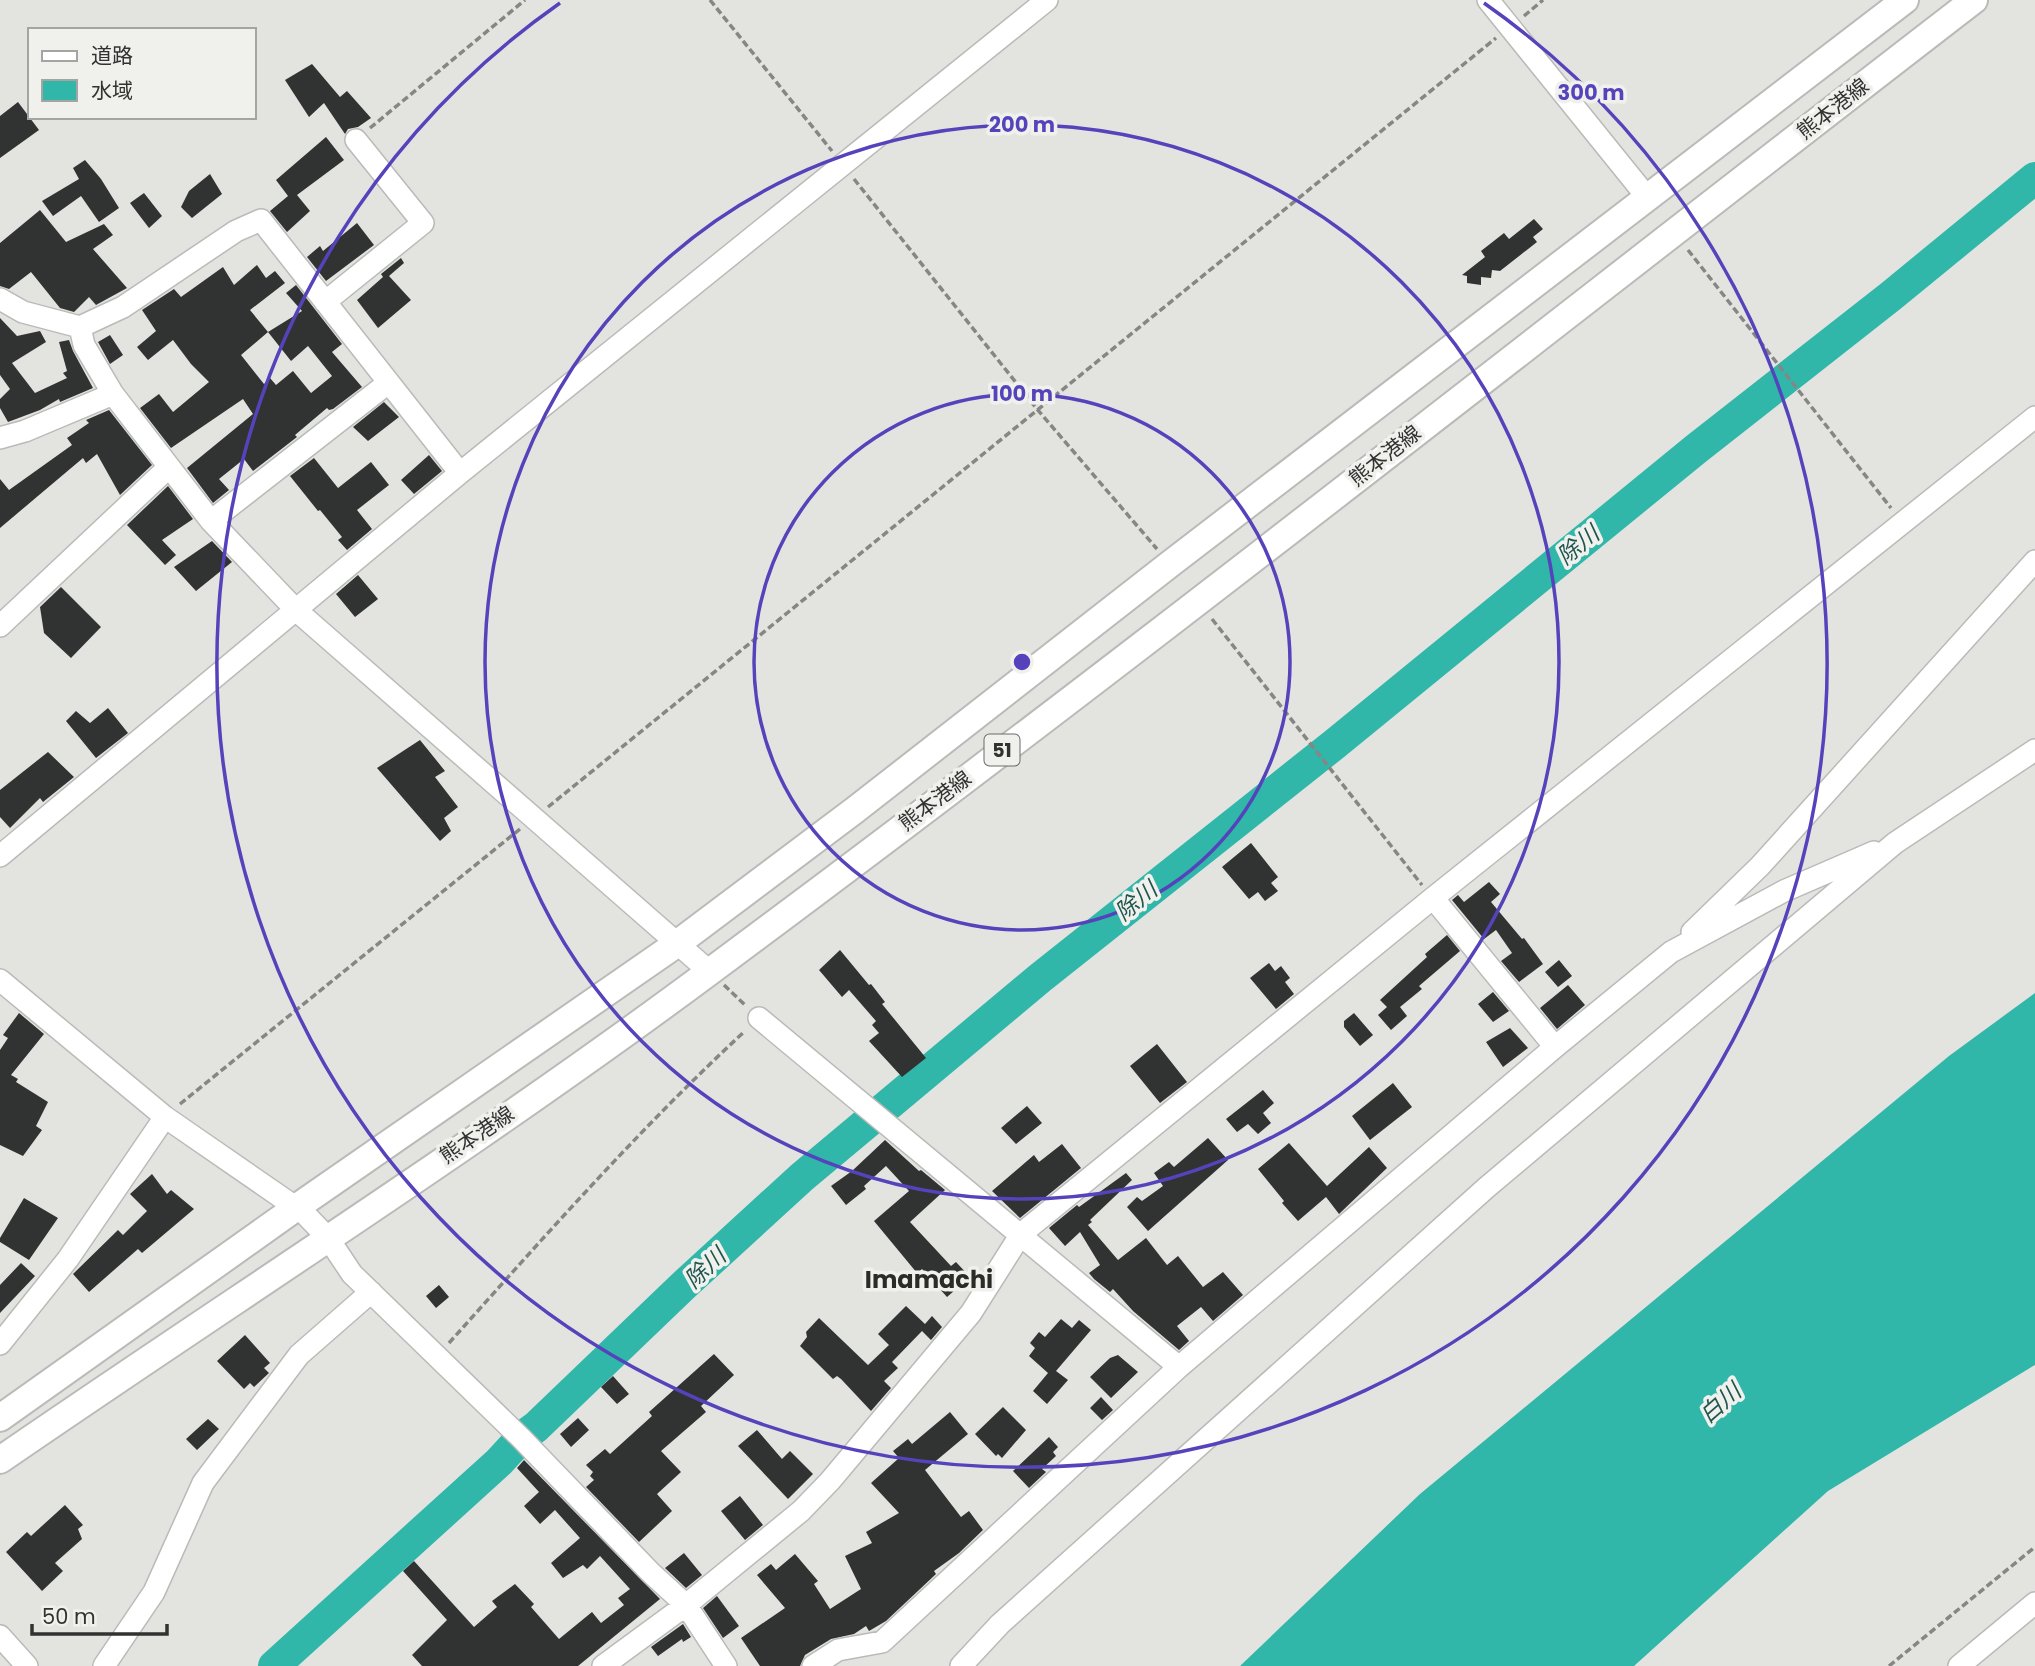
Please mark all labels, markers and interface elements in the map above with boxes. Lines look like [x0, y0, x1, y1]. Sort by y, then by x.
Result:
legend [28, 28, 256, 119]
text: 道路 [91, 41, 133, 70]
street label: 熊本港線 [1791, 71, 1875, 146]
text: 水域 [91, 76, 133, 105]
text: 300 m [1558, 78, 1624, 107]
text: 200 m [989, 110, 1055, 139]
text: 100 m [991, 379, 1053, 408]
street label: 熊本港線 [1343, 418, 1427, 493]
water label: 除川 [1550, 516, 1608, 572]
centre of rings [1010, 650, 1034, 674]
road number: 51 [984, 734, 1020, 765]
street label: 熊本港線 [892, 764, 977, 837]
water label: 除川 [1108, 872, 1166, 928]
street label: 熊本港線 [434, 1099, 520, 1170]
water label: 除川 [677, 1239, 735, 1295]
district label: Imamachi [865, 1263, 993, 1296]
water label: 白川 [1692, 1374, 1750, 1430]
scale bar [32, 1592, 166, 1636]
text: 50 m [42, 1602, 96, 1631]

